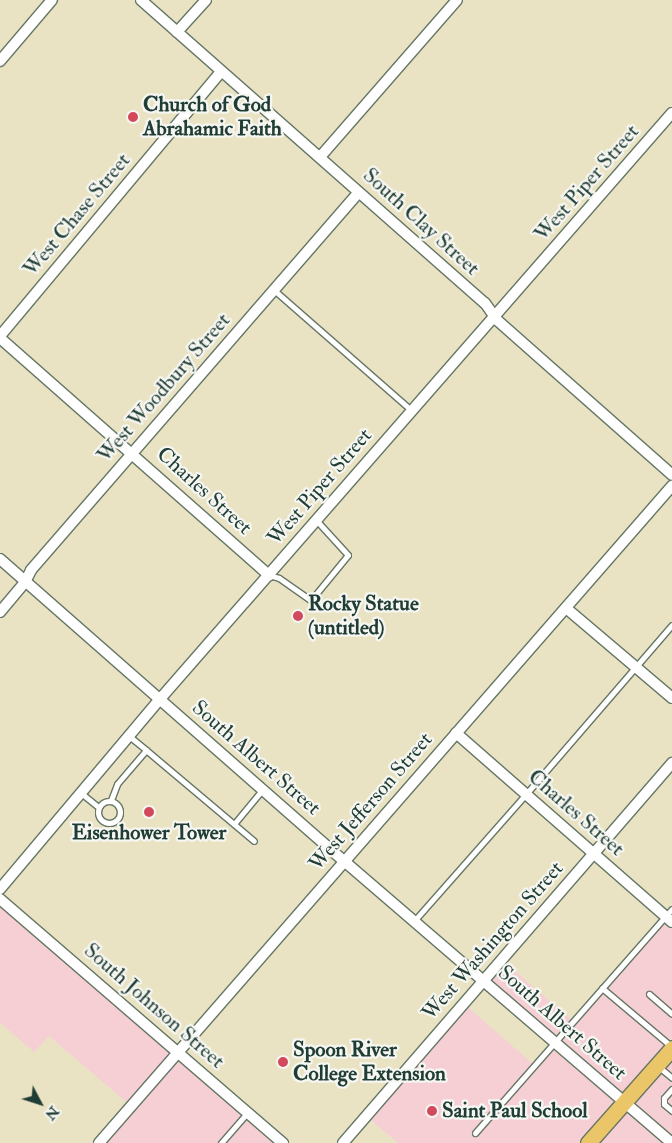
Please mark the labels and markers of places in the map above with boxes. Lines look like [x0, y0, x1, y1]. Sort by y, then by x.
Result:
place label: Church of God Abrahamic Faith [143, 92, 282, 142]
marker: Church of God Abrahamic Faith [127, 111, 139, 123]
place label: Rocky Statue (untitled) [308, 591, 419, 641]
marker: Rocky Statue (untitled) [292, 610, 304, 622]
marker: Eisenhower Tower [143, 806, 155, 818]
place label: Eisenhower Tower [72, 820, 226, 846]
place label: Spoon River College Extension [293, 1037, 446, 1087]
marker: Spoon River College Extension [277, 1056, 289, 1068]
place label: Saint Paul School [442, 1098, 588, 1124]
marker: Saint Paul School [426, 1105, 438, 1117]

